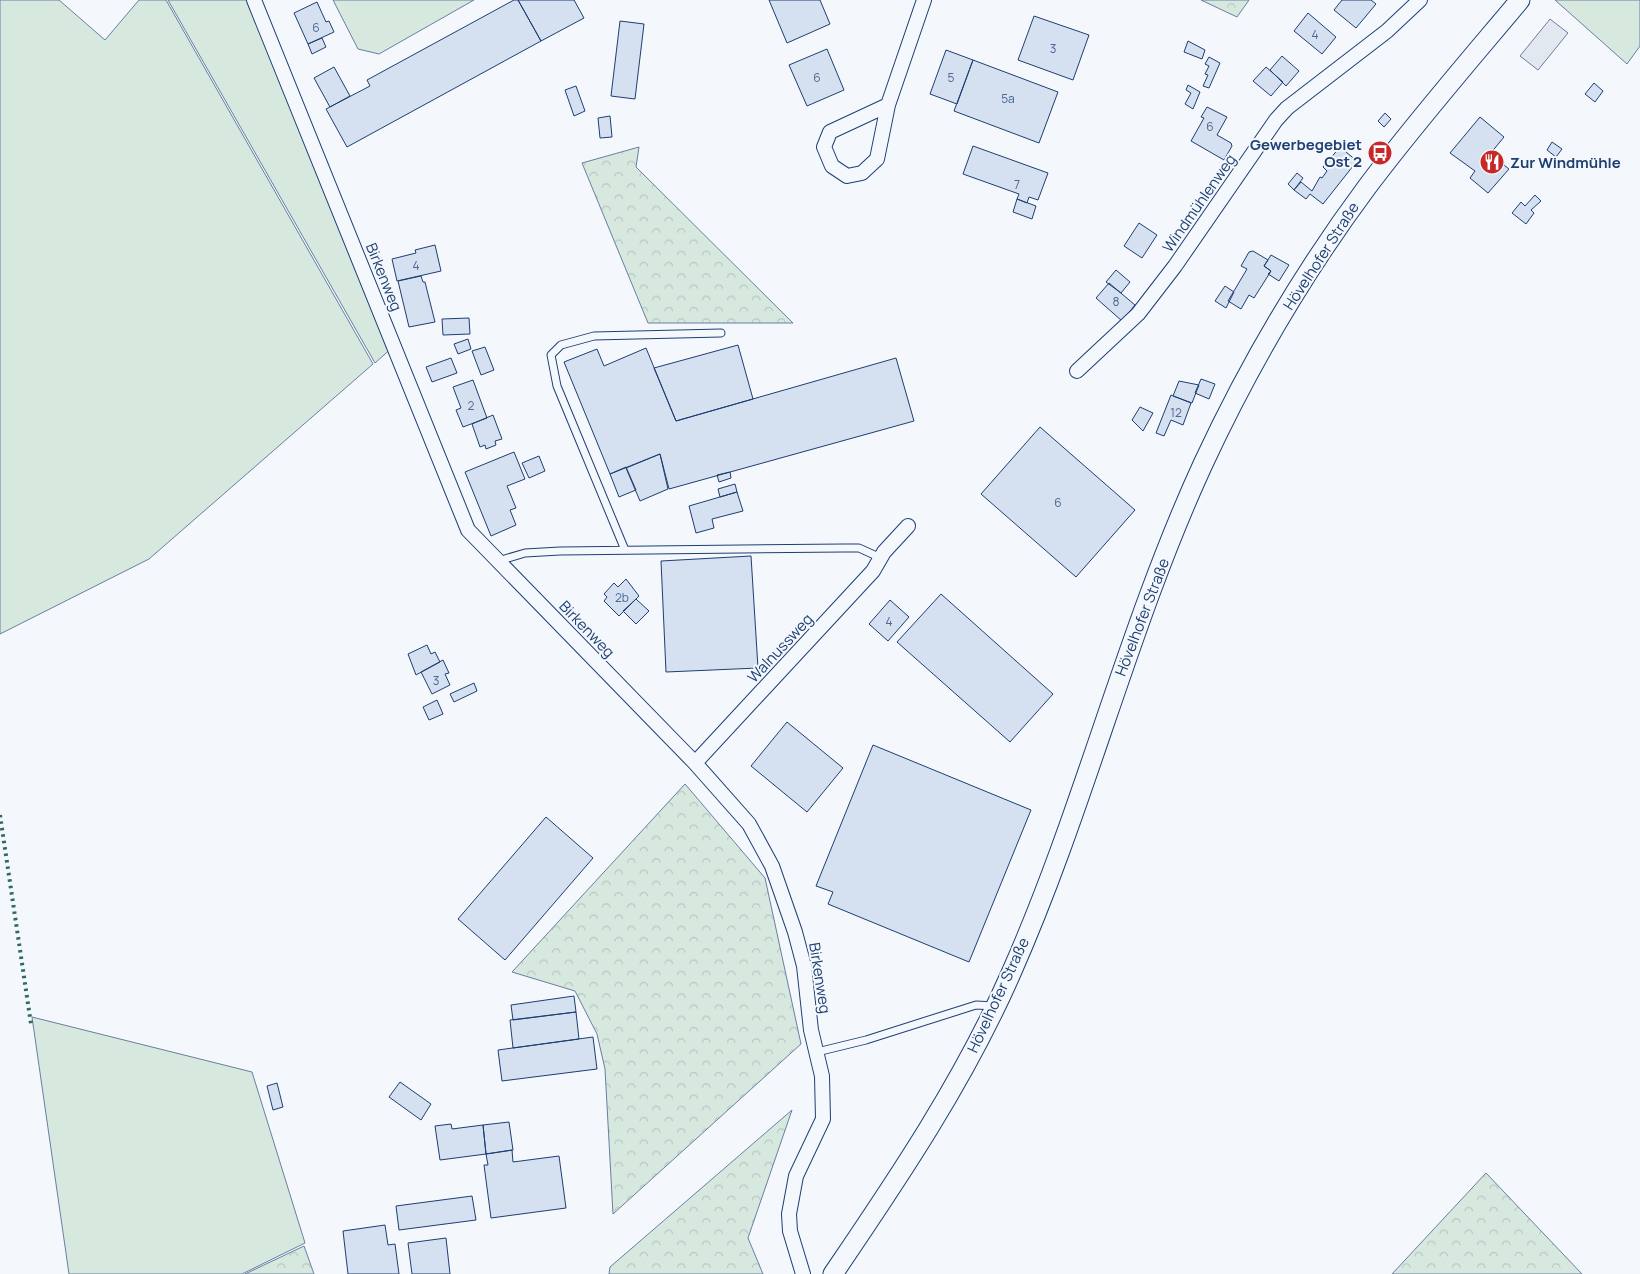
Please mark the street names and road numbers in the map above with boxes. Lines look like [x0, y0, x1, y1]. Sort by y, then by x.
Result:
street label: Windmühlenweg [1157, 150, 1241, 256]
street label: Hövelhofer Straße [1278, 198, 1364, 314]
street label: Birkenweg [361, 240, 407, 314]
street label: Hövelhofer Straße [1110, 555, 1174, 679]
street label: Birkenweg [555, 596, 619, 662]
street label: Walnussweg [743, 609, 817, 687]
street label: Hövelhofer Straße [962, 934, 1034, 1056]
street label: Birkenweg [804, 941, 836, 1015]

